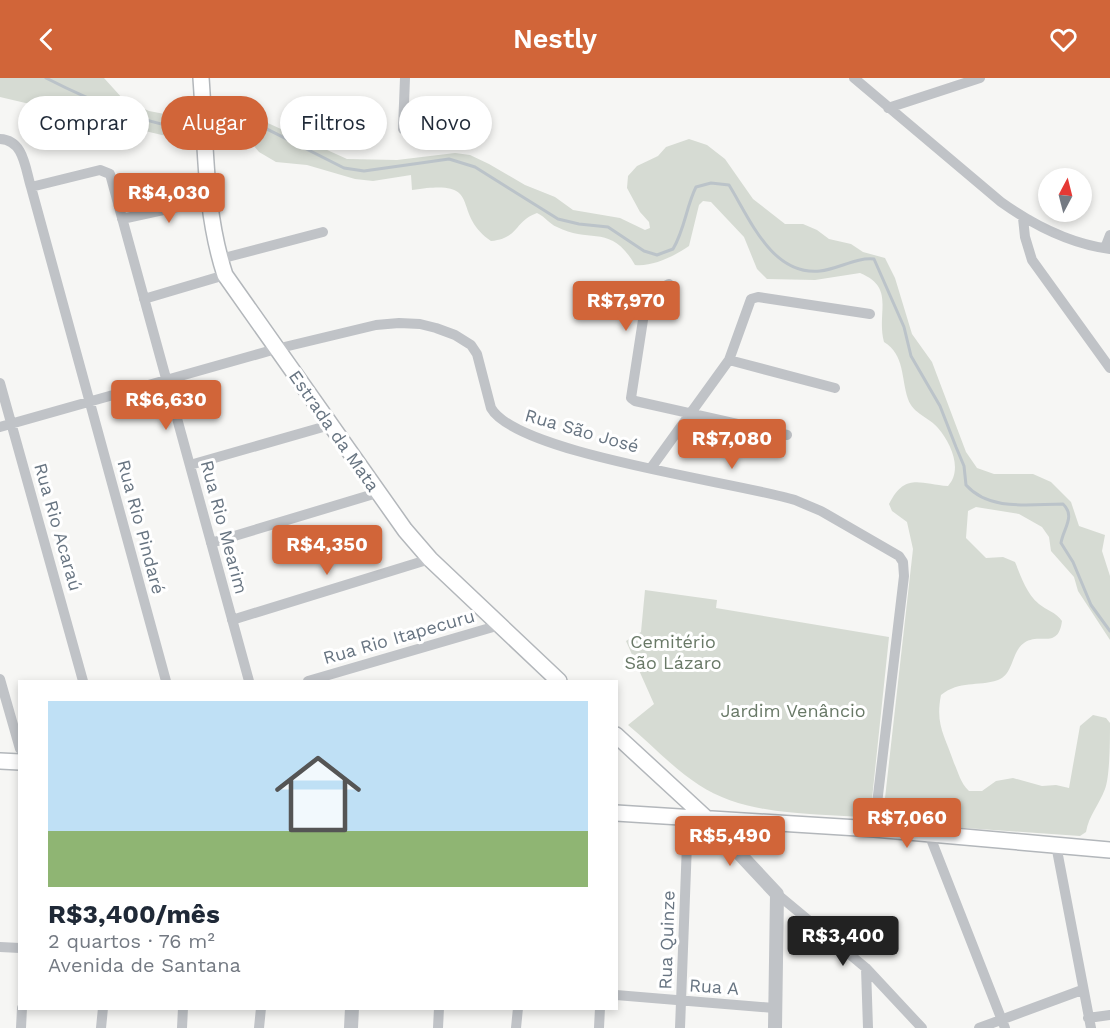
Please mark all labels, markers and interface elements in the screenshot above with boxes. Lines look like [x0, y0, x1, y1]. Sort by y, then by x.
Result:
icon: back [30, 23, 63, 56]
text: Nestly [513, 23, 597, 55]
icon: heart [1047, 23, 1080, 56]
chip: Comprar [18, 96, 149, 150]
chip: Alugar [161, 96, 268, 150]
chip: Filtros [280, 96, 387, 150]
chip: Novo [399, 96, 492, 150]
north arrow [1038, 168, 1092, 222]
map controls [1038, 168, 1092, 222]
pin: R$4,030 [114, 173, 224, 224]
text: R$4,030 [128, 180, 210, 204]
pin: R$7,970 [571, 281, 681, 332]
text: R$7,970 [587, 288, 665, 312]
street label: Estrada da Mata [285, 366, 384, 495]
pin: R$6,630 [111, 380, 221, 431]
text: R$6,630 [125, 387, 207, 411]
street label: Rua São José [523, 404, 642, 457]
pin: R$7,080 [677, 419, 787, 470]
text: R$7,080 [692, 426, 772, 450]
street label: Rua Rio Pindaré [113, 457, 170, 596]
street label: Rua Rio Mearim [197, 458, 252, 596]
street label: Rua Rio Acaraú [30, 460, 87, 593]
pin: R$4,350 [272, 525, 382, 576]
text: R$4,350 [286, 532, 368, 556]
street label: Rua Rio Itapecuru [321, 605, 477, 668]
park label: Cemitério São Lázaro [624, 631, 722, 673]
park label: Jardim Venâncio [720, 700, 866, 721]
icon: home [264, 740, 372, 848]
pin: R$7,060 [852, 798, 962, 849]
text: R$7,060 [867, 805, 947, 829]
pin: R$5,490 [675, 816, 785, 867]
text: R$5,490 [689, 823, 771, 847]
street label: Rua Quinze [654, 890, 679, 990]
text: R$3,400/mês [48, 899, 220, 929]
pin: R$3,400 [788, 916, 898, 967]
text: R$3,400 [802, 923, 884, 947]
text: 2 quartos · 76 m² [48, 929, 215, 953]
text: Avenida de Santana [48, 953, 241, 977]
street label: Rua A [688, 974, 740, 999]

